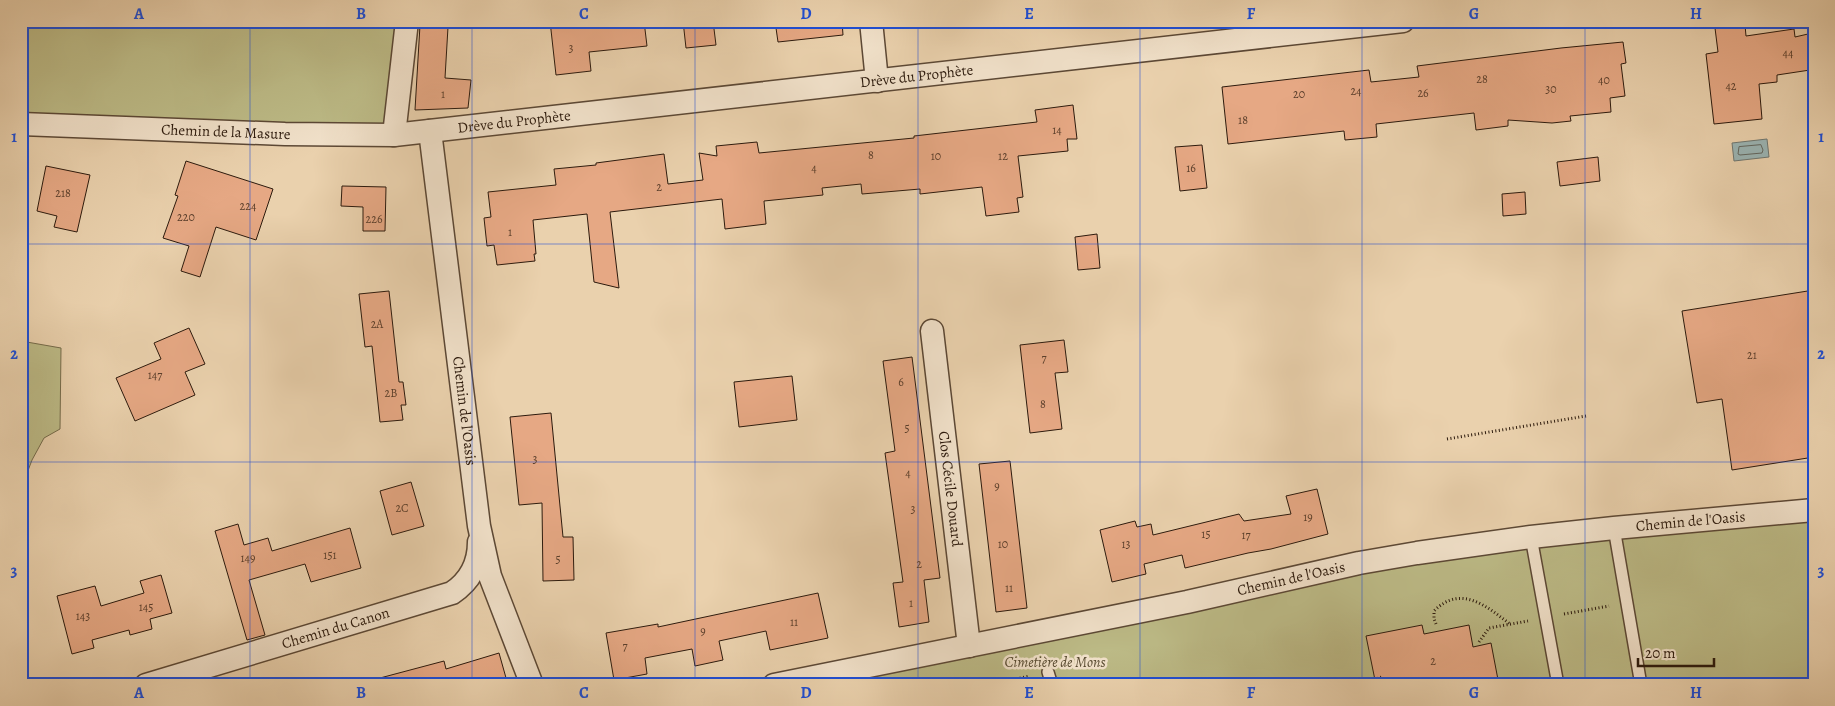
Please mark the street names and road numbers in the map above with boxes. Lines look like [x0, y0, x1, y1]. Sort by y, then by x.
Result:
street label: Drève du Prophète [859, 60, 974, 92]
street label: Drève du Prophète [456, 105, 572, 138]
street label: Chemin de la Masure [161, 119, 291, 144]
street label: Chemin de l'Oasis [448, 355, 481, 467]
street label: Clos Cécile Douard [934, 430, 967, 549]
street label: Chemin de l'Oasis [1635, 506, 1746, 536]
street label: Chemin de l'Oasis [1235, 556, 1347, 600]
street label: Chemin du Canon [279, 602, 392, 654]

